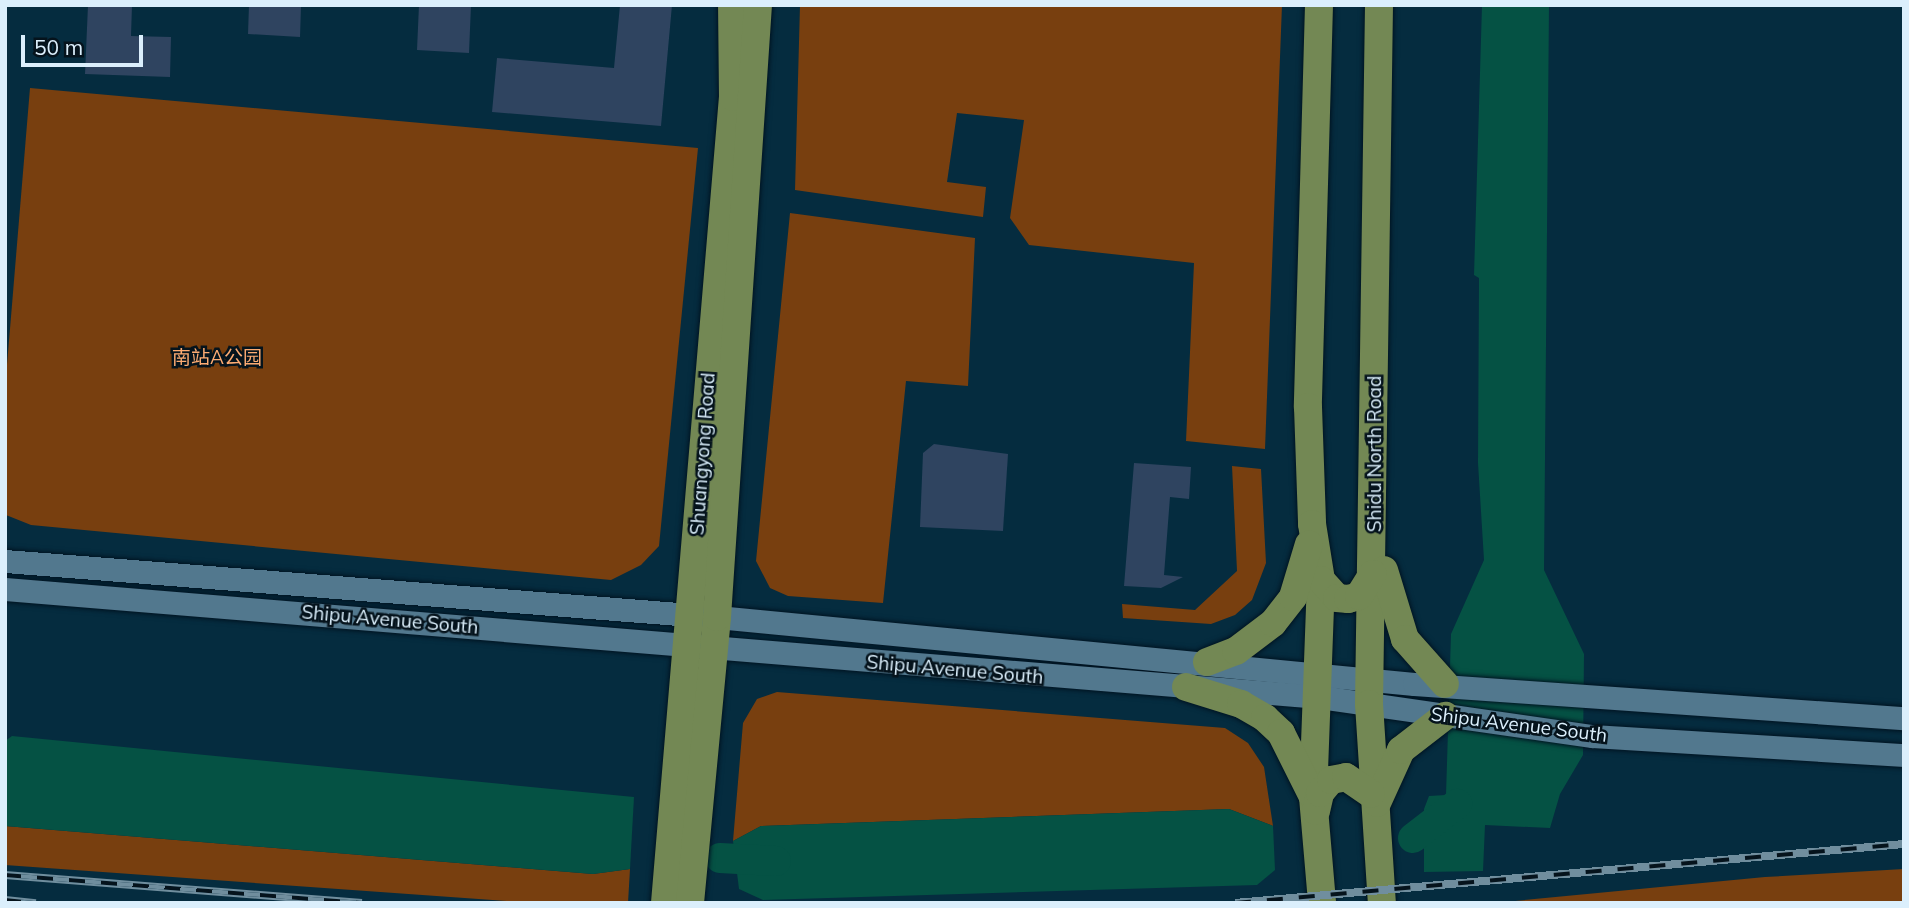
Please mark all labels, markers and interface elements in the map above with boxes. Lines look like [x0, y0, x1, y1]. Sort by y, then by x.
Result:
scale bar [24, 21, 147, 65]
text: 50 m [34, 34, 83, 60]
park label: 南站A公园 [172, 347, 262, 369]
street label: Shuangyong Road [686, 372, 720, 536]
street label: Shidu North Road [1364, 376, 1386, 532]
street label: Shipu Avenue South [301, 601, 479, 639]
street label: Shipu Avenue South [866, 651, 1044, 689]
street label: Shipu Avenue South [1430, 703, 1608, 747]

